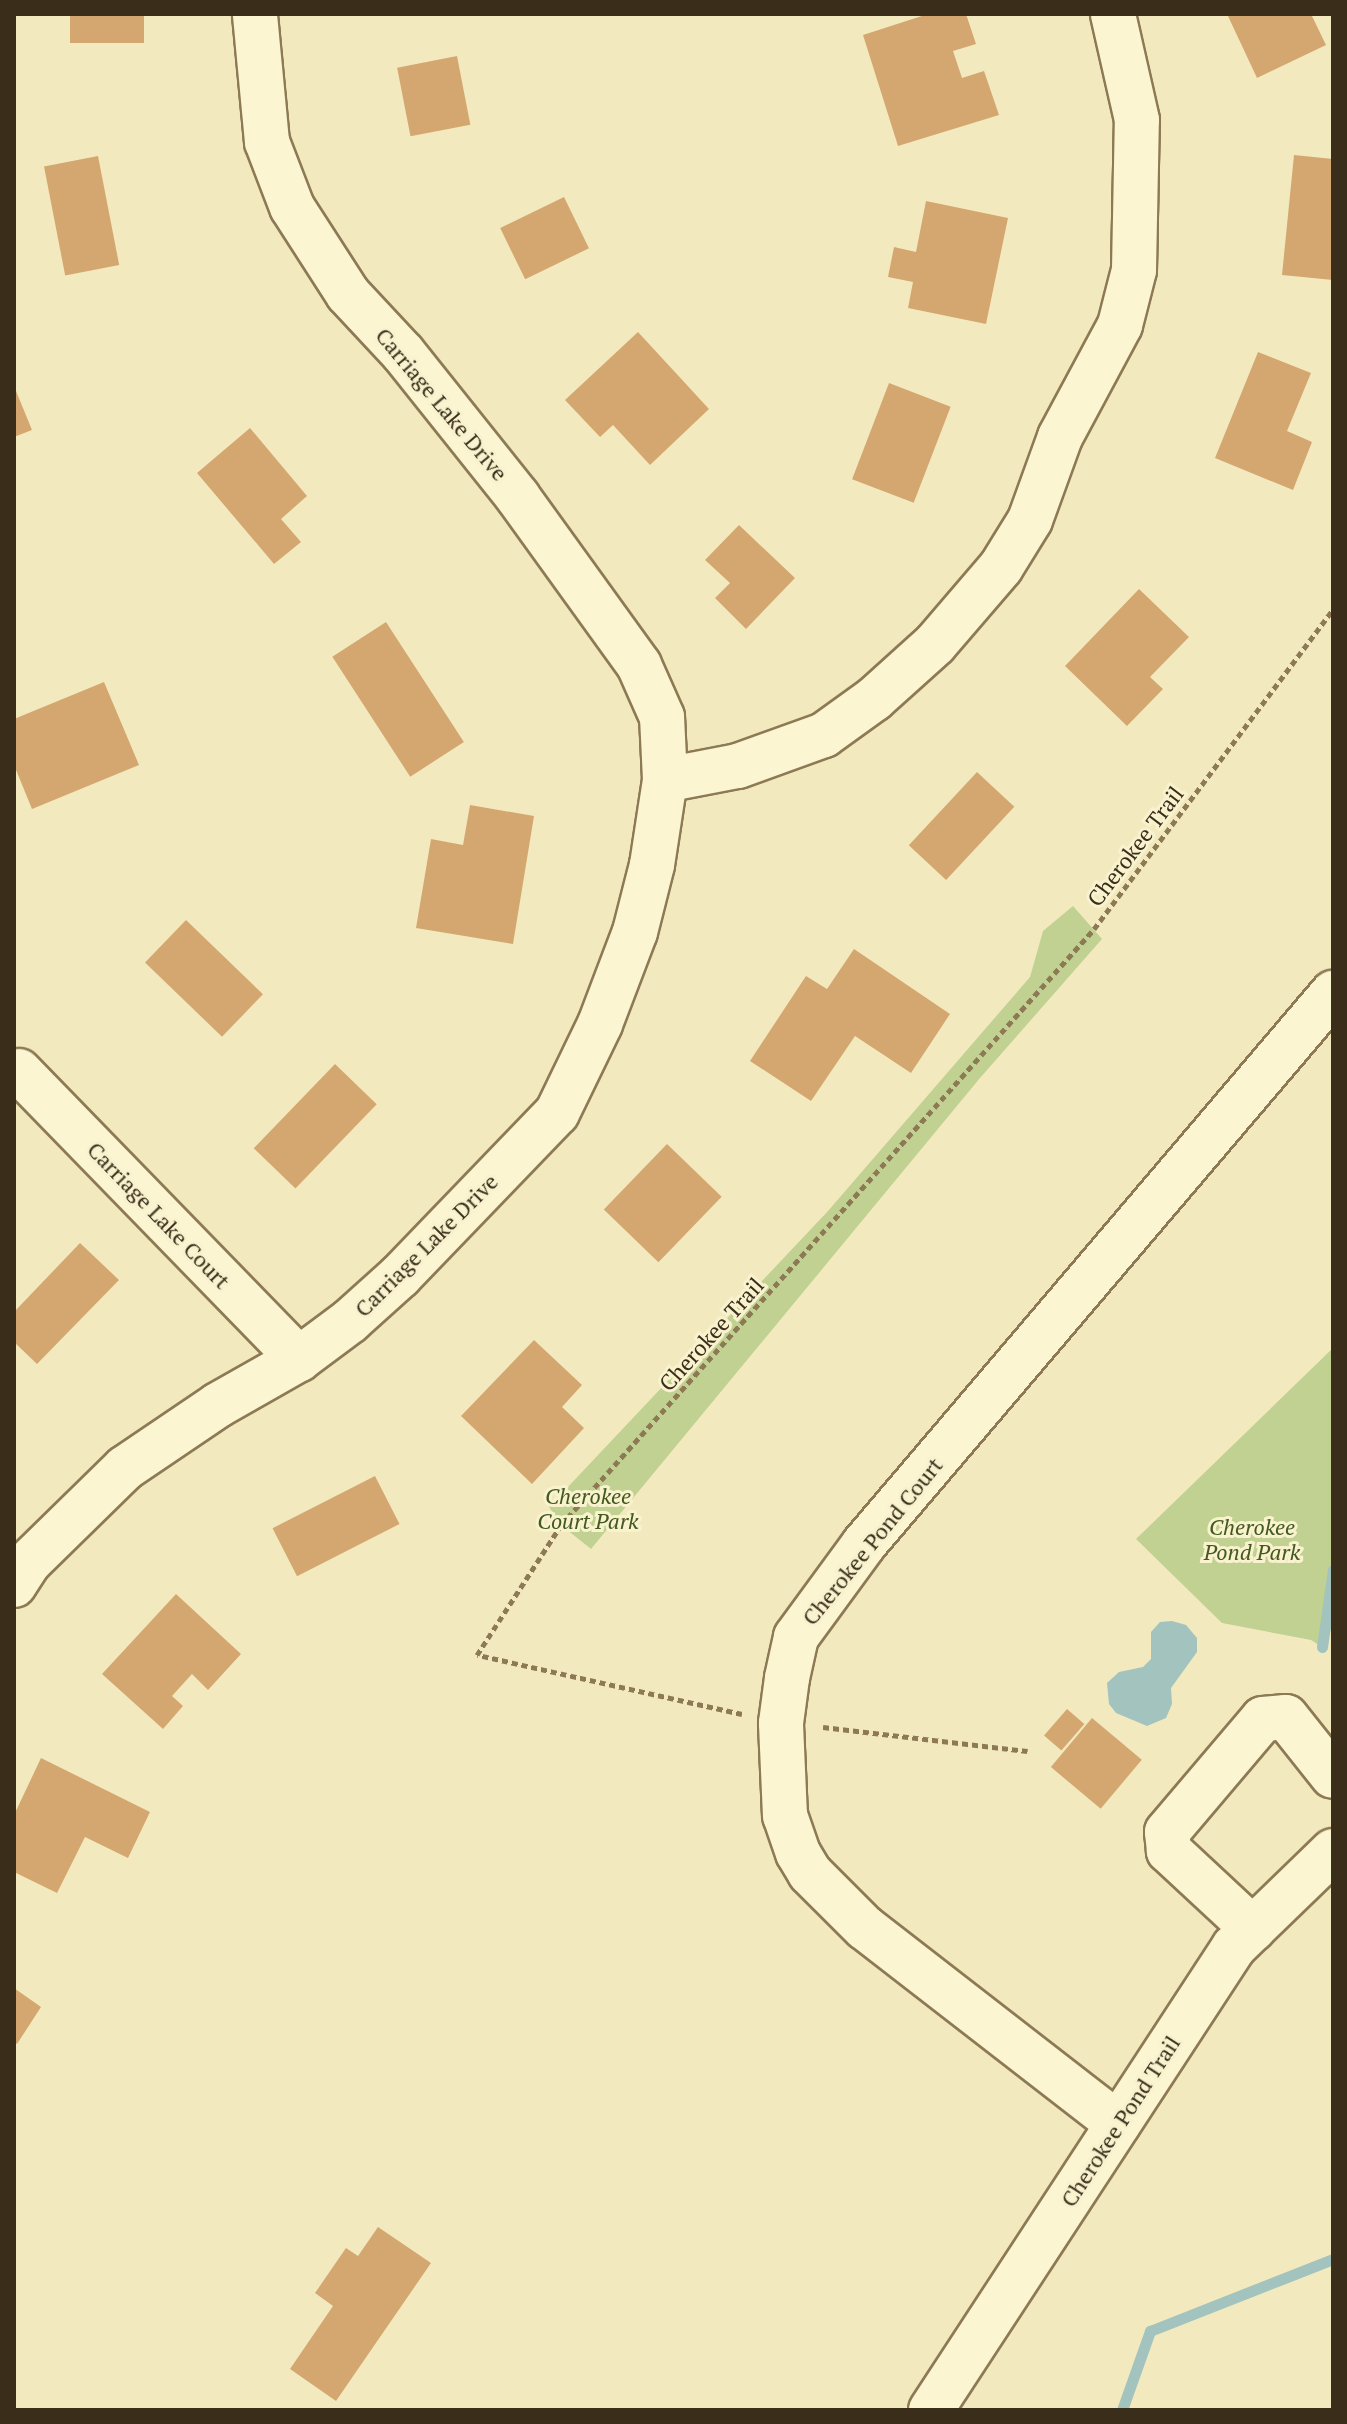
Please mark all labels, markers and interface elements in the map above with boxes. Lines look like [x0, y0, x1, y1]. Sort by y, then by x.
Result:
street label: Carriage Lake Drive [370, 322, 514, 486]
street label: Cherokee Trail [1081, 781, 1189, 911]
street label: Carriage Lake Court [82, 1136, 236, 1294]
street label: Carriage Lake Drive [349, 1168, 503, 1322]
street label: Cherokee Trail [653, 1272, 769, 1396]
street label: Cherokee Pond Court [796, 1452, 948, 1630]
park label: Cherokee Court Park [537, 1482, 639, 1534]
park label: Cherokee Pond Park [1204, 1513, 1300, 1564]
street label: Cherokee Pond Trail [1055, 2031, 1185, 2211]

